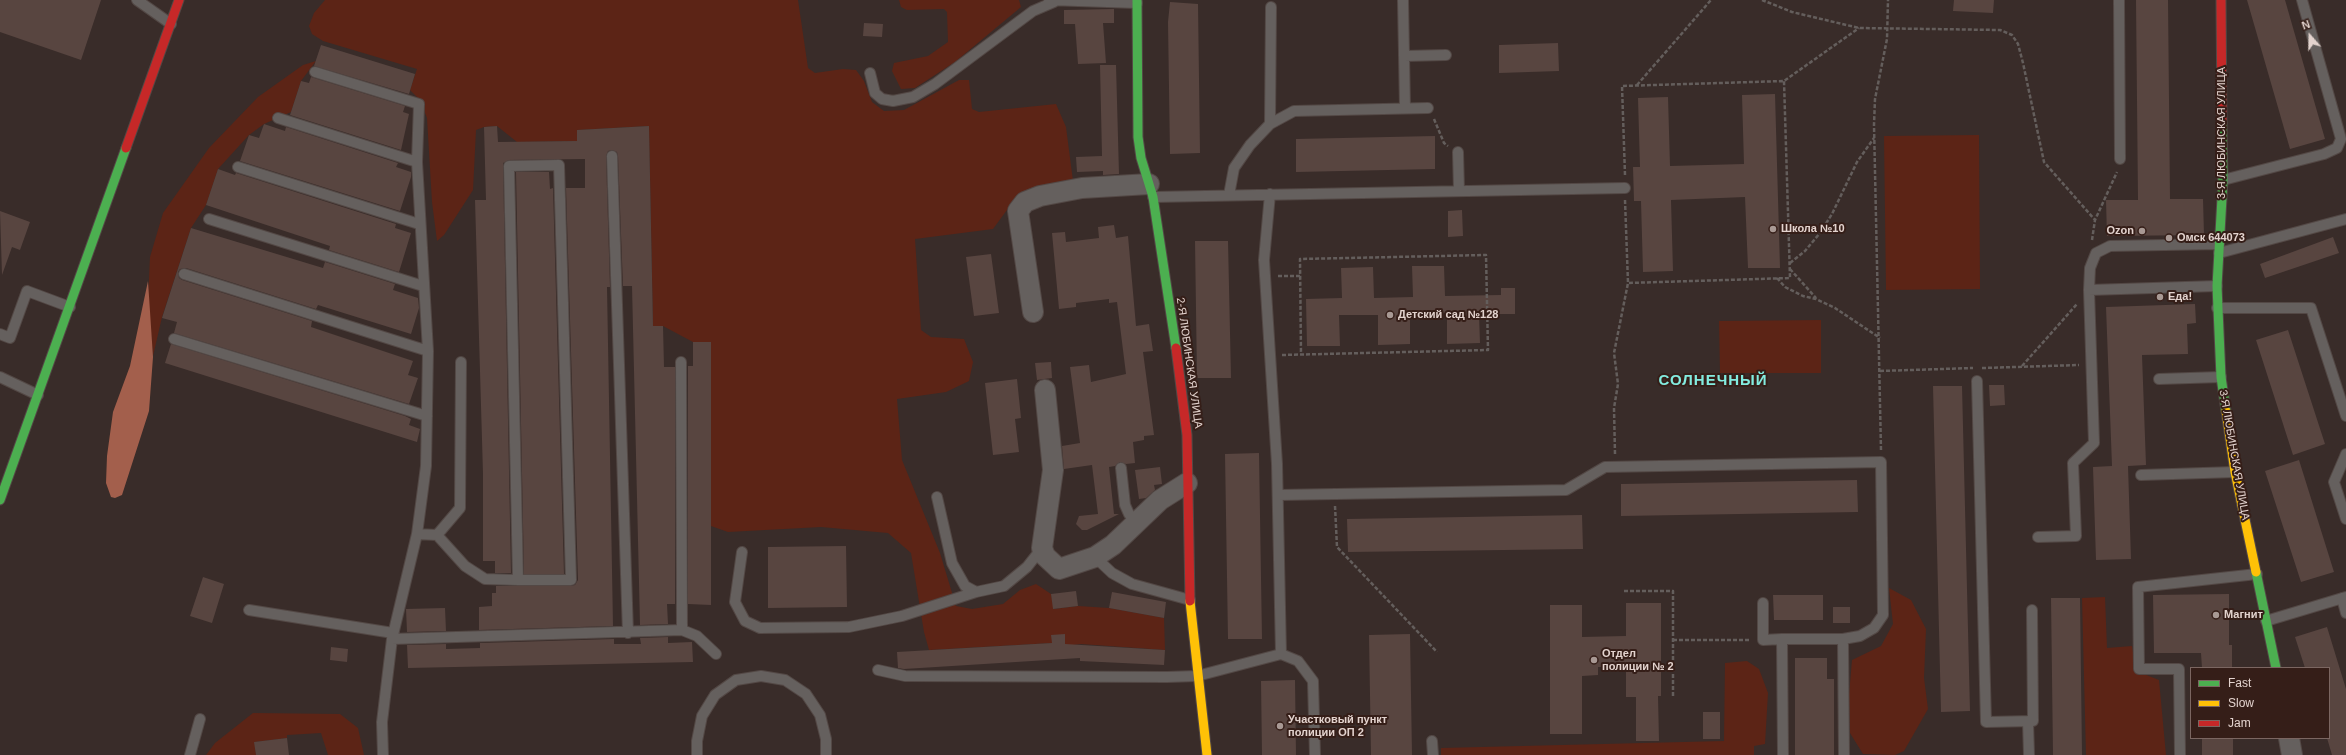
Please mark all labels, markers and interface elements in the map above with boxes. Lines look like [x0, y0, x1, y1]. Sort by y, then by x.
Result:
north arrow [2290, 16, 2330, 56]
text: N [2300, 18, 2312, 32]
street label: 3-Я ЛЮБИНСКАЯ УЛИЦА [2215, 67, 2229, 199]
place label: Школа №10 [1781, 222, 1845, 236]
marker: Школа №10 [1768, 224, 1778, 234]
place label: Ozon [2107, 224, 2134, 238]
marker: Ozon [2137, 226, 2147, 236]
place label: Омск 644073 [2177, 231, 2245, 245]
marker: Омск 644073 [2164, 233, 2174, 243]
place label: Еда! [2168, 290, 2192, 304]
marker: Еда! [2155, 292, 2165, 302]
street label: 2-Я ЛЮБИНСКАЯ УЛИЦА [1173, 297, 1205, 429]
place label: Детский сад №128 [1398, 308, 1498, 322]
marker: Детский сад №128 [1385, 310, 1395, 320]
district label: СОЛНЕЧНЫЙ [1659, 372, 1767, 390]
street label: 3-Я ЛЮБИНСКАЯ УЛИЦА [2216, 389, 2252, 521]
place label: Магнит [2224, 608, 2263, 622]
marker: Магнит [2211, 610, 2221, 620]
place label: Отдел полиции № 2 [1602, 647, 1674, 673]
marker: Отдел полиции № 2 [1589, 655, 1599, 665]
legend [2190, 667, 2330, 739]
text: Fast [2228, 676, 2251, 690]
text: Slow [2228, 696, 2254, 710]
place label: Участковый пункт полиции ОП 2 [1288, 713, 1387, 739]
text: Jam [2228, 716, 2251, 730]
marker: Участковый пункт полиции ОП 2 [1275, 721, 1285, 731]

